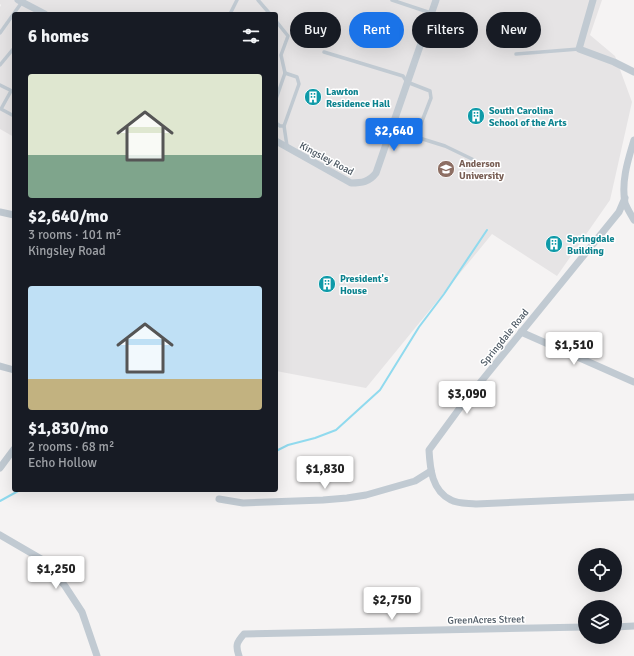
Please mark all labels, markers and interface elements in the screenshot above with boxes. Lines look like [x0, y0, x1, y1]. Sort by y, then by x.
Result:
chip: Buy [290, 12, 341, 48]
chip: Rent [349, 12, 404, 48]
chip: Filters [412, 12, 478, 48]
chip: New [486, 12, 541, 48]
icon: filters [240, 25, 262, 47]
text: 6 homes [28, 26, 89, 47]
place label: Lawton Residence Hall [326, 86, 390, 110]
building icon: Lawton Residence Hall [303, 87, 323, 107]
icon: home [109, 100, 181, 172]
place label: South Carolina School of the Arts [489, 105, 567, 129]
building icon: South Carolina School of the Arts [466, 106, 486, 126]
pin: $2,640 [361, 118, 427, 152]
text: $2,640 [375, 123, 413, 139]
street label: Kingsley Road [297, 140, 356, 178]
place label: Anderson University [459, 158, 504, 182]
school or university icon: Anderson University [436, 159, 456, 179]
text: $2,640/mo [28, 206, 108, 227]
text: 3 rooms · 101 m² [28, 227, 121, 243]
place label: Springdale Building [567, 233, 614, 257]
building icon: Springdale Building [544, 234, 564, 254]
text: Kingsley Road [28, 243, 106, 259]
place label: President's House [340, 273, 389, 297]
building icon: President's House [317, 274, 337, 294]
street label: Springdale Road [478, 307, 531, 369]
icon: home [109, 312, 181, 384]
pin: $1,510 [541, 332, 607, 366]
text: $1,510 [555, 337, 593, 353]
pin: $3,090 [434, 381, 500, 415]
text: $3,090 [448, 386, 486, 402]
text: $1,830/mo [28, 418, 108, 439]
text: 2 rooms · 68 m² [28, 439, 114, 455]
text: Echo Hollow [28, 455, 97, 471]
pin: $1,830 [292, 456, 358, 490]
text: $1,830 [306, 461, 344, 477]
map controls [578, 548, 622, 644]
button: locate [578, 548, 622, 592]
pin: $1,250 [23, 556, 89, 590]
text: $1,250 [37, 561, 75, 577]
pin: $2,750 [359, 587, 425, 621]
text: $2,750 [373, 592, 411, 608]
button: layers [578, 600, 622, 644]
street label: GreenAcres Street [447, 613, 525, 627]

